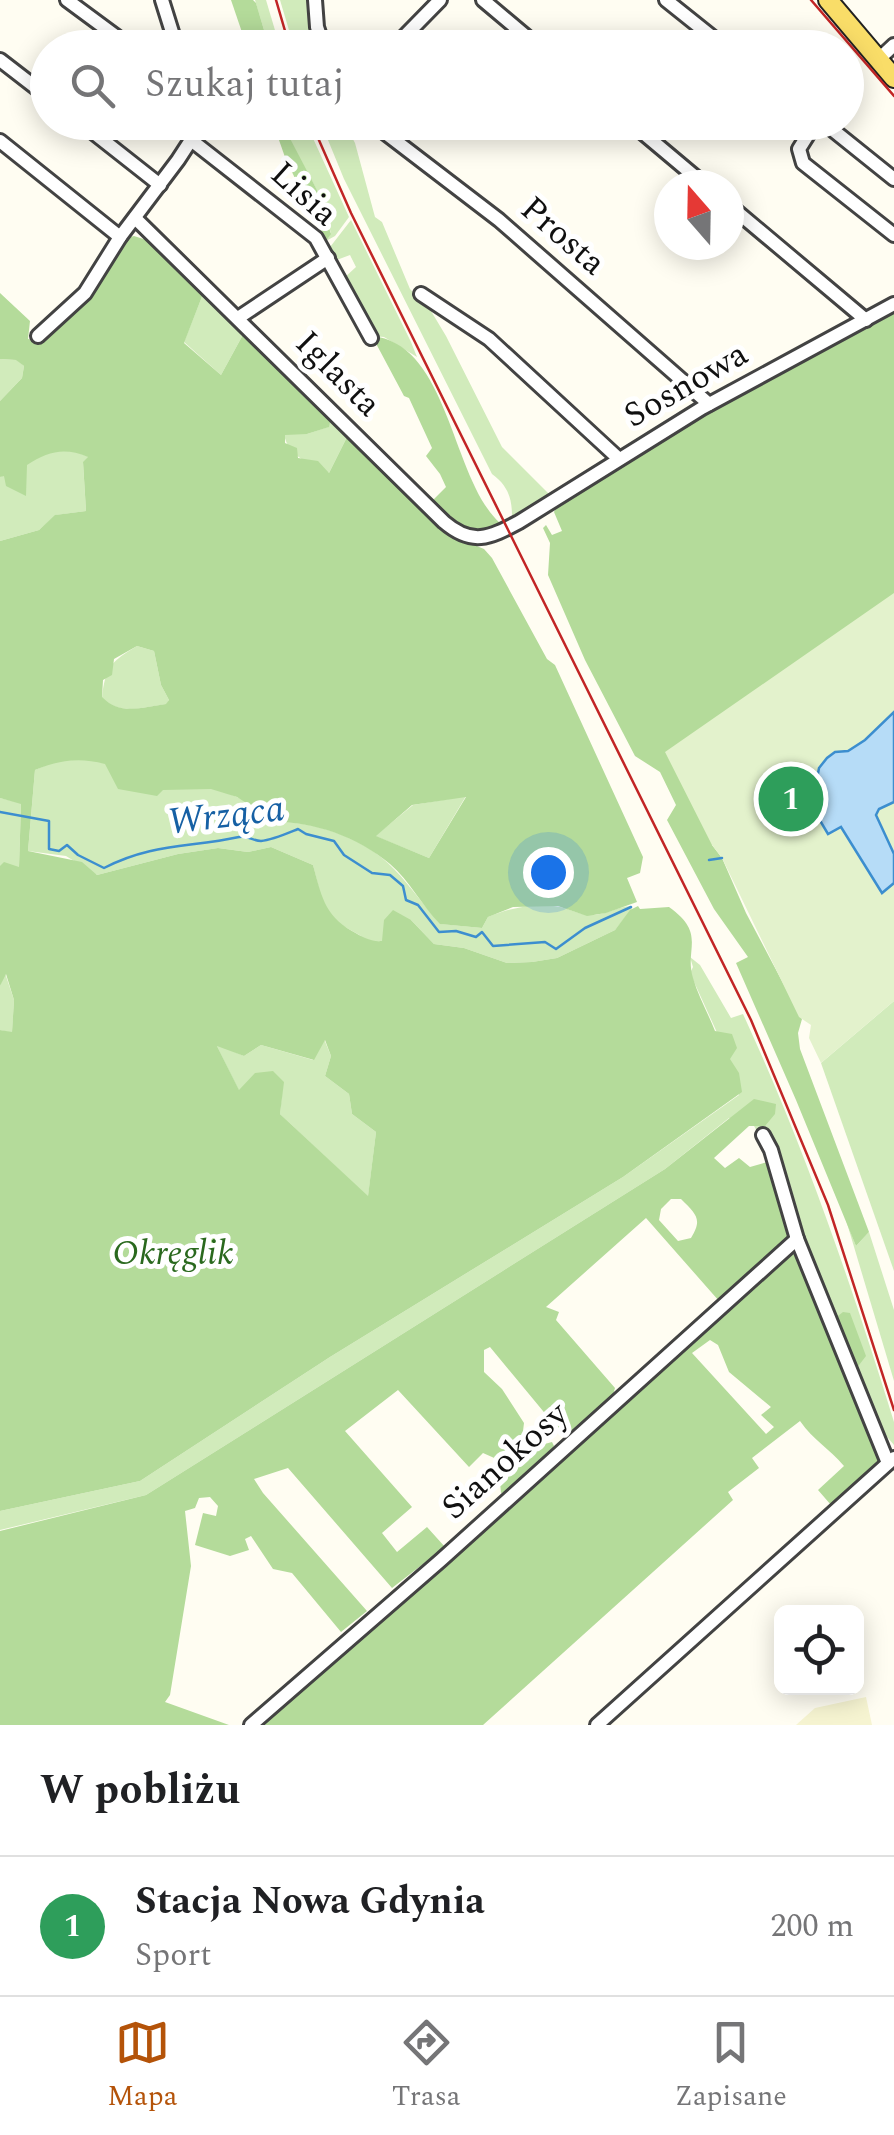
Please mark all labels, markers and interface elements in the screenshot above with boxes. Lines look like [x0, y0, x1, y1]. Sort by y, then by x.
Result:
search box [30, 30, 864, 140]
text: Szukaj tutaj [145, 56, 345, 114]
icon: search [65, 58, 120, 113]
street label: Lisia [258, 149, 350, 239]
north arrow [654, 170, 744, 260]
street label: Prosta [508, 184, 618, 288]
street label: Iglasta [282, 318, 394, 430]
street label: Sosnowa [614, 328, 758, 442]
pin: 1 [758, 762, 824, 836]
water label: Wrząca [164, 780, 288, 852]
your location [523, 847, 574, 898]
park label: Okręglik [113, 1227, 233, 1280]
street label: Sianokosy [429, 1388, 581, 1533]
map controls [774, 1605, 864, 1695]
button: locate [774, 1605, 864, 1695]
text: W pobliżu [40, 1759, 240, 1822]
text: Stacja Nowa Gdynia [135, 1873, 485, 1931]
text: 1 [64, 1902, 81, 1951]
text: 200 m [770, 1902, 854, 1951]
text: Sport [135, 1931, 212, 1980]
tab: Mapa [107, 2015, 177, 2118]
tab: Trasa [392, 2015, 461, 2118]
tab: Zapisane [675, 2015, 787, 2118]

